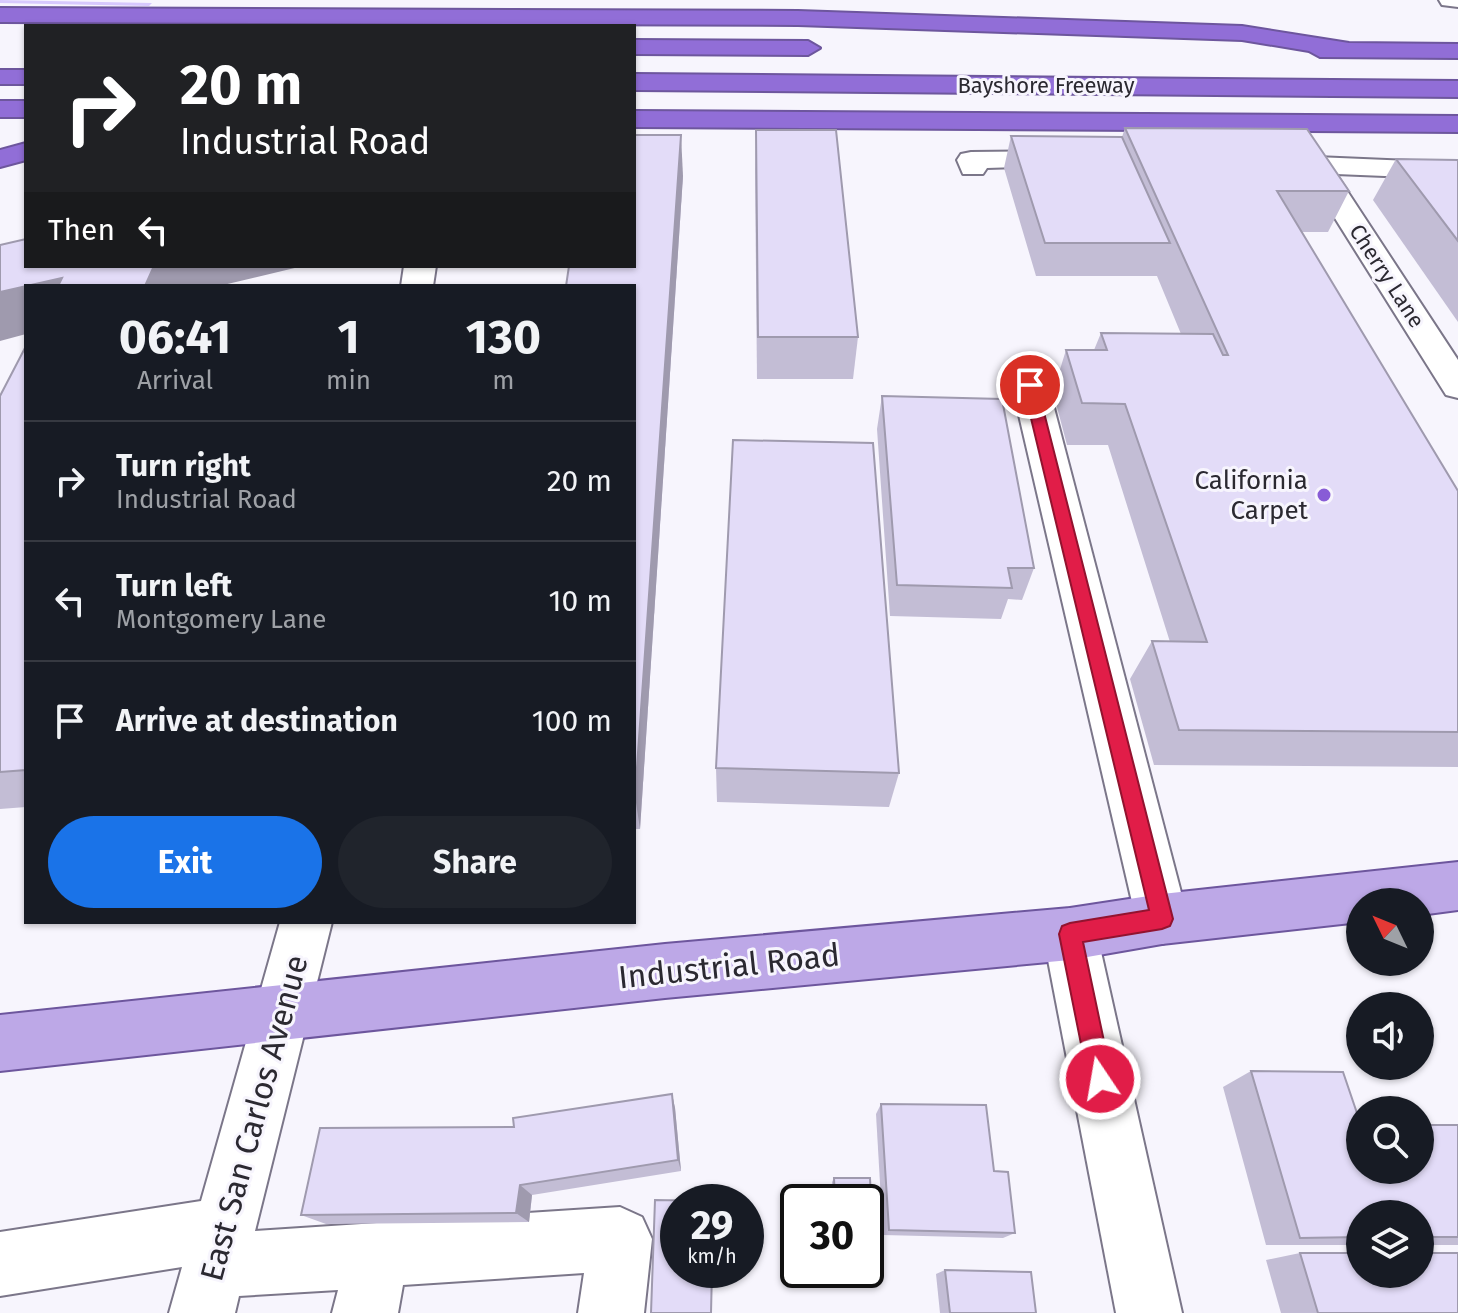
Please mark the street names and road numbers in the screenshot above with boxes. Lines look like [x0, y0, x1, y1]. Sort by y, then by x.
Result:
street label: Bayshore Freeway [957, 72, 1135, 99]
street label: Cherry Lane [1343, 219, 1431, 333]
street label: Industrial Road [616, 935, 842, 997]
street label: East San Carlos Avenue [192, 951, 316, 1285]

